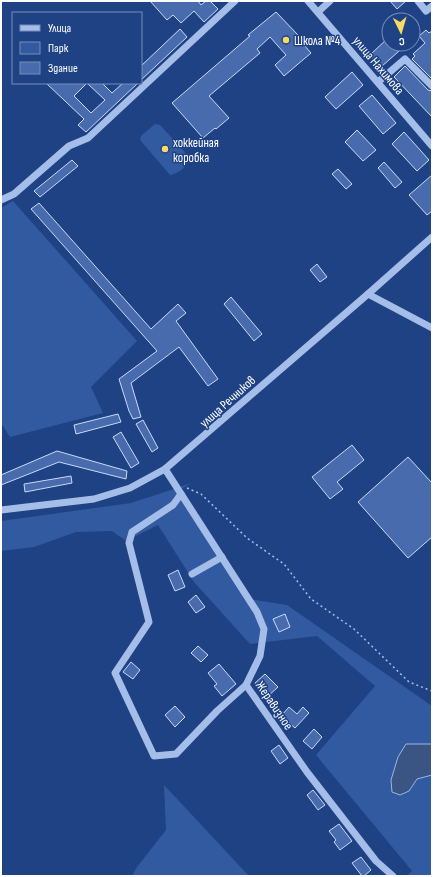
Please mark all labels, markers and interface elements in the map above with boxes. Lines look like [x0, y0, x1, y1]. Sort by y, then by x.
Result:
legend [12, 12, 142, 84]
north arrow [381, 12, 421, 52]
text: Улица [48, 21, 72, 36]
place label: Школа №4 [294, 33, 341, 49]
street label: улица Нахимова [349, 33, 407, 98]
marker: Школа №4 [281, 35, 291, 45]
text: С [398, 35, 405, 48]
text: Парк [48, 41, 69, 56]
text: Здание [48, 61, 78, 76]
place label: хоккейная коробка [173, 135, 219, 166]
marker: хоккейная коробка [160, 144, 170, 154]
street label: улица Речников [196, 372, 259, 431]
street label: Жеравизное [252, 678, 296, 733]

